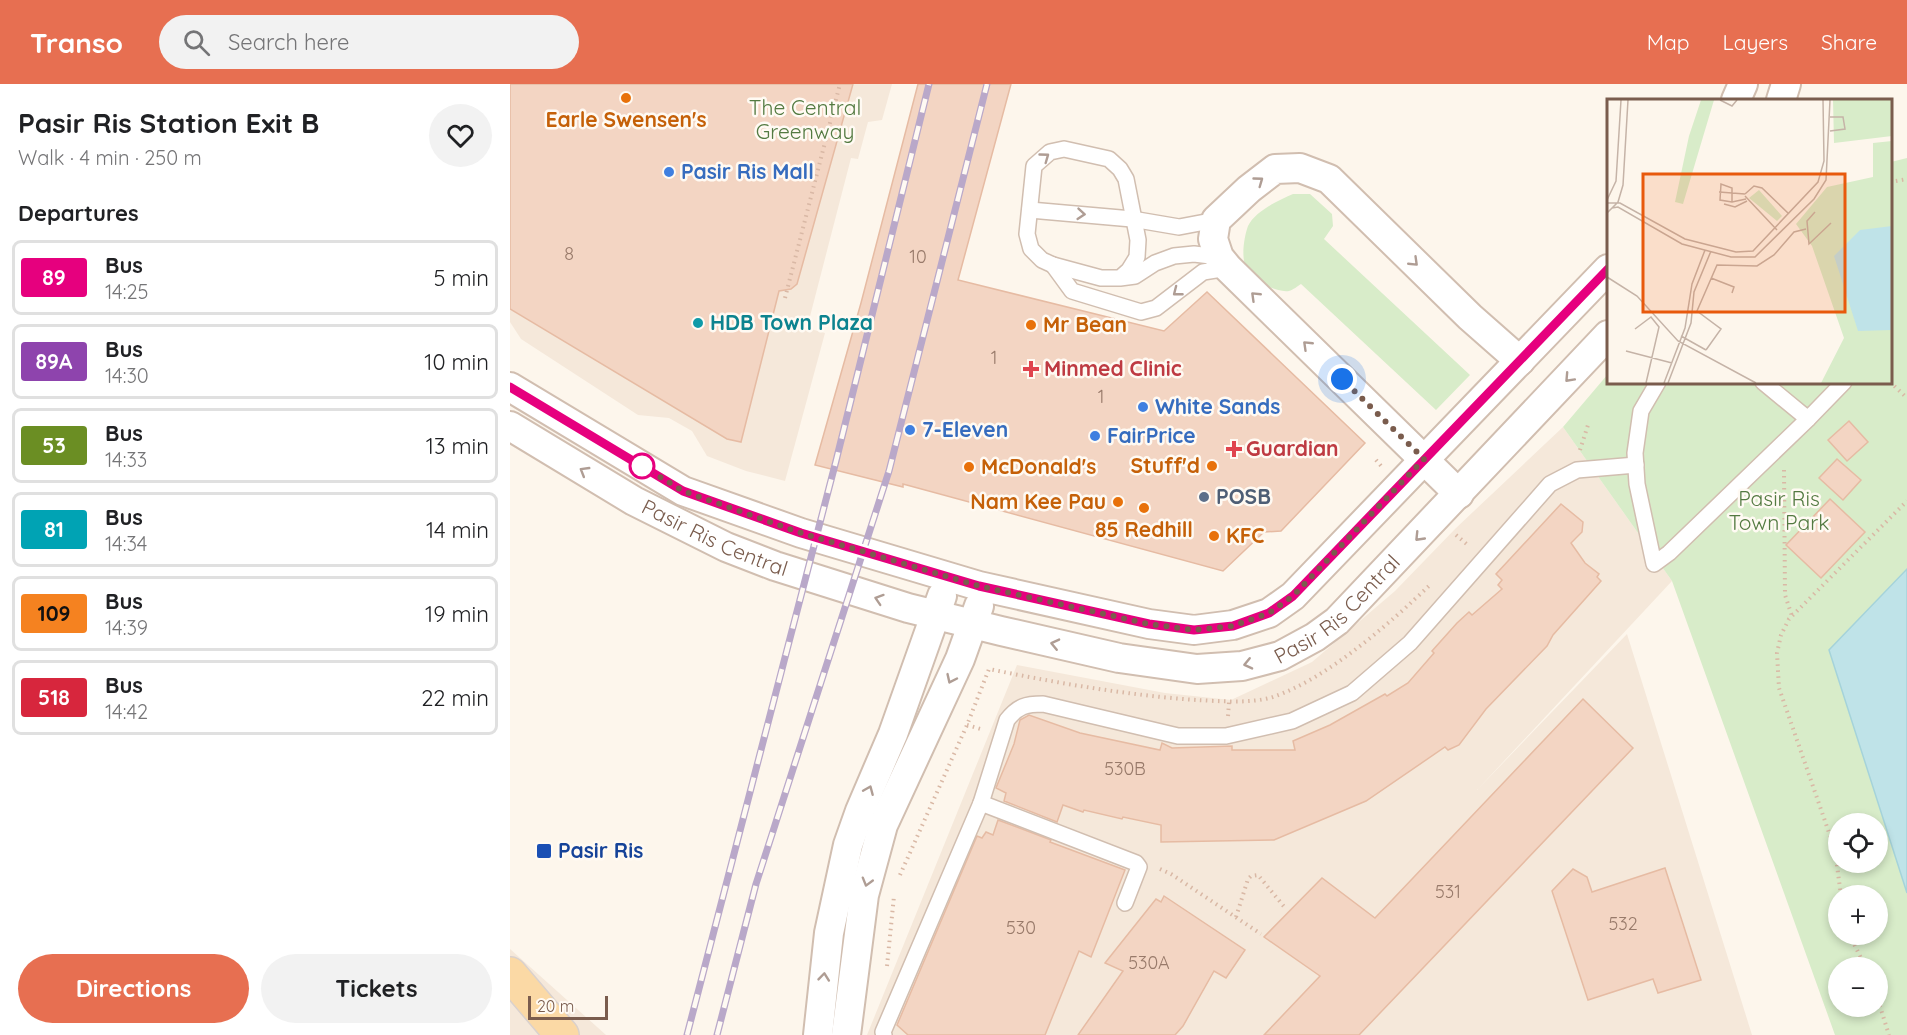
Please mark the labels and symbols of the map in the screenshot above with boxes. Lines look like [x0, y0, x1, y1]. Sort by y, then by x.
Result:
marker: Earle Swensen's [619, 91, 633, 105]
park label: The Central Greenway [749, 94, 861, 144]
inset map [1607, 99, 1892, 384]
place label: Earle Swensen's [545, 106, 707, 132]
one-way arrow [1038, 153, 1049, 164]
place label: Pasir Ris Mall [681, 158, 814, 184]
marker: Pasir Ris Mall [662, 165, 676, 179]
one-way arrow [1253, 177, 1264, 188]
one-way arrow [1077, 207, 1086, 220]
house number: 8 [564, 242, 574, 265]
house number: 10 [909, 245, 927, 268]
one-way arrow [1407, 255, 1418, 266]
one-way arrow [1173, 284, 1184, 295]
one-way arrow [1252, 292, 1262, 303]
place label: HDB Town Plaza [710, 309, 873, 335]
place label: Mr Bean [1043, 311, 1127, 337]
marker: HDB Town Plaza [691, 316, 705, 330]
marker: Mr Bean [1024, 318, 1038, 332]
one-way arrow [1303, 342, 1314, 353]
house number: 1 [991, 346, 997, 369]
place label: Minmed Clinic [1044, 355, 1182, 381]
marker: Minmed Clinic [1022, 360, 1040, 378]
your location [1327, 364, 1357, 394]
one-way arrow [1565, 370, 1576, 381]
house number: 1 [1098, 385, 1104, 408]
place label: White Sands [1155, 393, 1280, 419]
marker: White Sands [1136, 400, 1150, 414]
place label: 7-Eleven [922, 416, 1008, 442]
place label: FairPrice [1107, 422, 1196, 448]
marker: 7-Eleven [903, 423, 917, 437]
marker: FairPrice [1088, 429, 1102, 443]
place label: Guardian [1246, 435, 1339, 461]
marker: Guardian [1227, 442, 1241, 456]
place label: Stuff'd [1131, 452, 1200, 478]
unlabelled marker [629, 453, 655, 479]
place label: McDonald's [981, 453, 1096, 479]
marker: Stuff'd [1205, 459, 1219, 473]
marker: McDonald's [962, 460, 976, 474]
one-way arrow [580, 466, 590, 478]
place label: POSB [1216, 483, 1271, 509]
park label: Pasir Ris Town Park [1729, 485, 1829, 535]
place label: Nam Kee Pau [970, 488, 1106, 514]
marker: POSB [1197, 490, 1211, 504]
street label: Pasir Ris Central [638, 493, 791, 581]
marker: Nam Kee Pau [1111, 495, 1125, 509]
marker: 85 Redhill [1137, 501, 1151, 515]
place label: 85 Redhill [1095, 516, 1193, 542]
place label: KFC [1226, 522, 1265, 548]
marker: KFC [1207, 529, 1221, 543]
one-way arrow [1415, 530, 1426, 540]
street label: Pasir Ris Central [1269, 549, 1405, 669]
one-way arrow [874, 594, 885, 606]
one-way arrow [1051, 638, 1061, 651]
one-way arrow [1243, 657, 1253, 670]
one-way arrow [946, 672, 958, 683]
house number: 530B [1104, 757, 1146, 780]
one-way arrow [862, 786, 874, 797]
place label: Pasir Ris [558, 837, 643, 863]
marker: Pasir Ris [535, 842, 553, 860]
one-way arrow [862, 877, 875, 887]
house number: 531 [1435, 880, 1461, 903]
house number: 532 [1608, 912, 1638, 935]
house number: 530 [1006, 916, 1036, 939]
house number: 530A [1128, 951, 1170, 974]
one-way arrow [817, 972, 830, 981]
scale bar [528, 993, 608, 1020]

